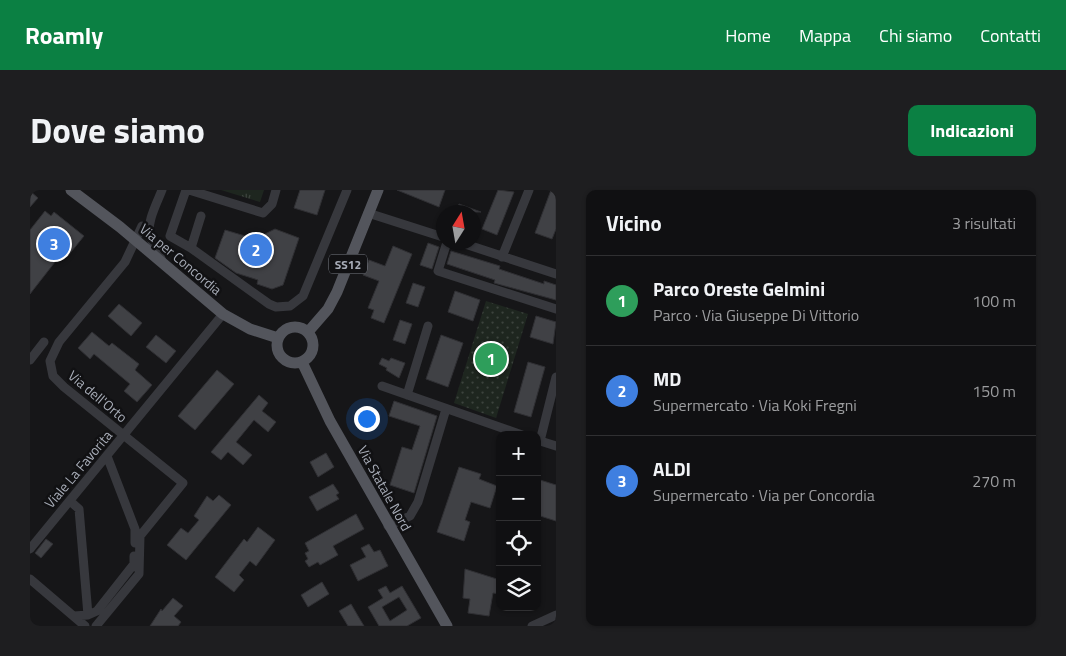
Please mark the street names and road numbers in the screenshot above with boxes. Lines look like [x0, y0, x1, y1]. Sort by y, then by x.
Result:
street label: Via per Concordia [135, 218, 227, 300]
road number: SS12 [329, 254, 367, 274]
street label: Via dell'Orto [64, 365, 132, 427]
street label: Viale La Favorita [39, 425, 117, 513]
street label: Via Statale Nord [353, 441, 417, 535]

